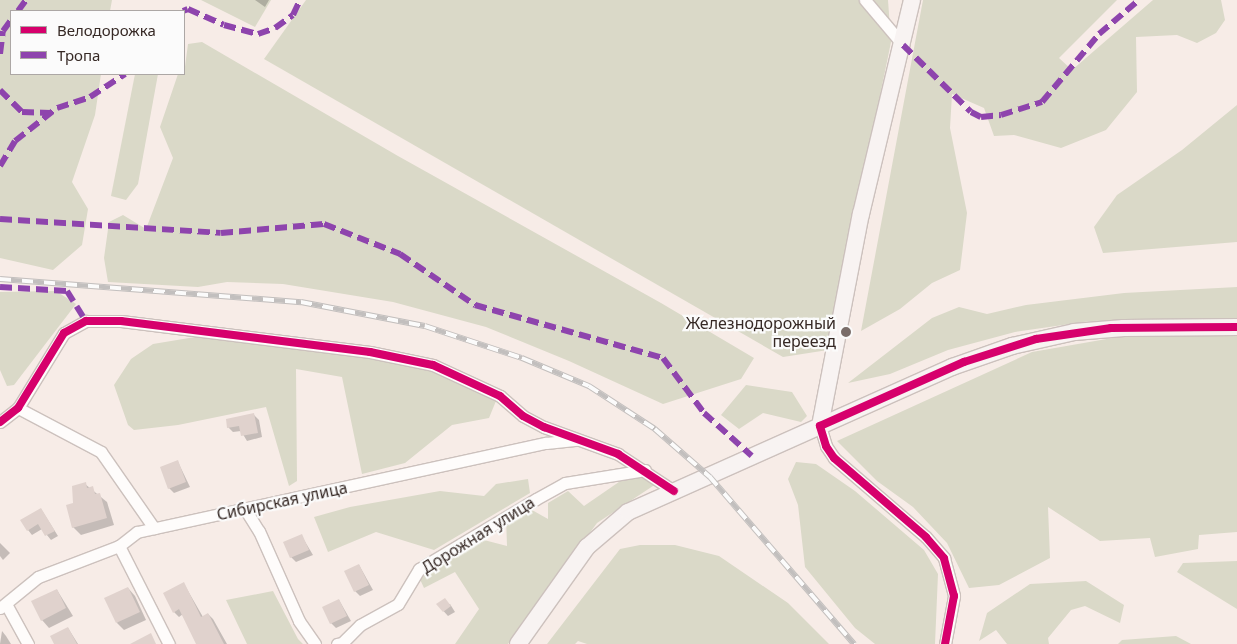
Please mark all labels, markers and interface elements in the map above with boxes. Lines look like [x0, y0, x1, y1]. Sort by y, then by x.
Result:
legend [10, 10, 185, 75]
text: Велодорожка [57, 20, 156, 40]
text: Тропа [57, 45, 100, 65]
place label: Железнодорожный переезд [686, 313, 836, 351]
marker: Железнодорожный переезд [840, 326, 852, 338]
street label: Сибирская улица [215, 478, 349, 524]
street label: Дорожная улица [418, 492, 538, 578]

